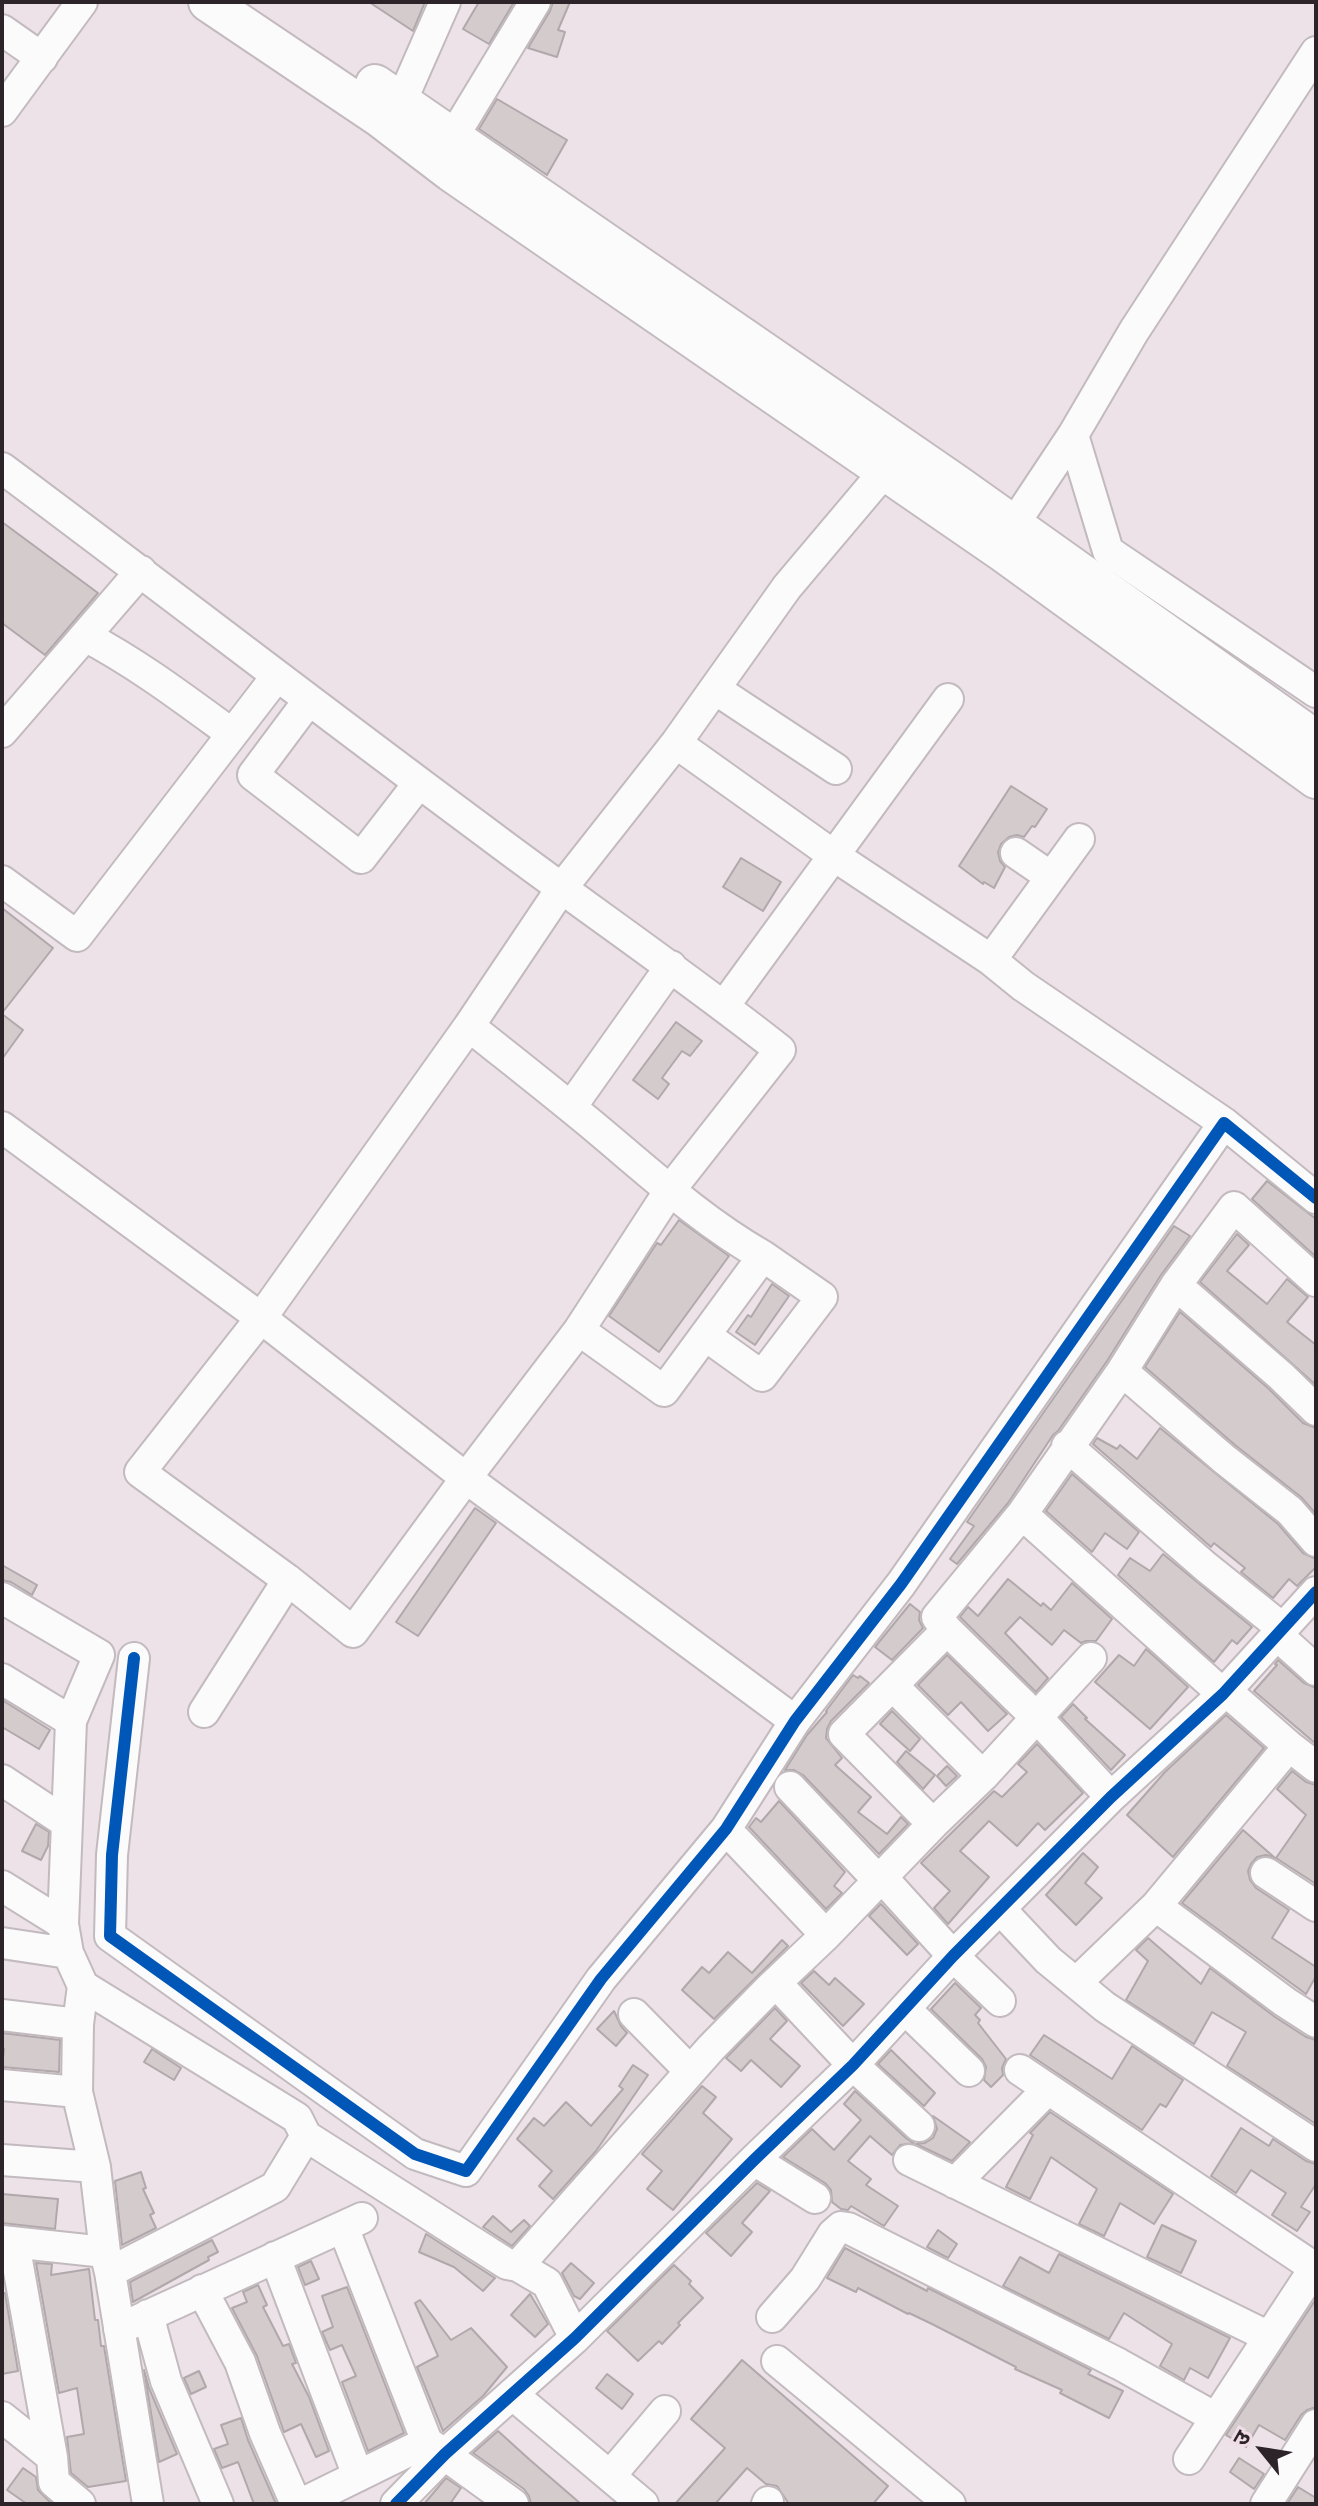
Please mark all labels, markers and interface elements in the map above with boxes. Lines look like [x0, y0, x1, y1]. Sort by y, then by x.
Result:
north arrow [1222, 2410, 1302, 2490]
text: उ [1225, 2425, 1257, 2451]

